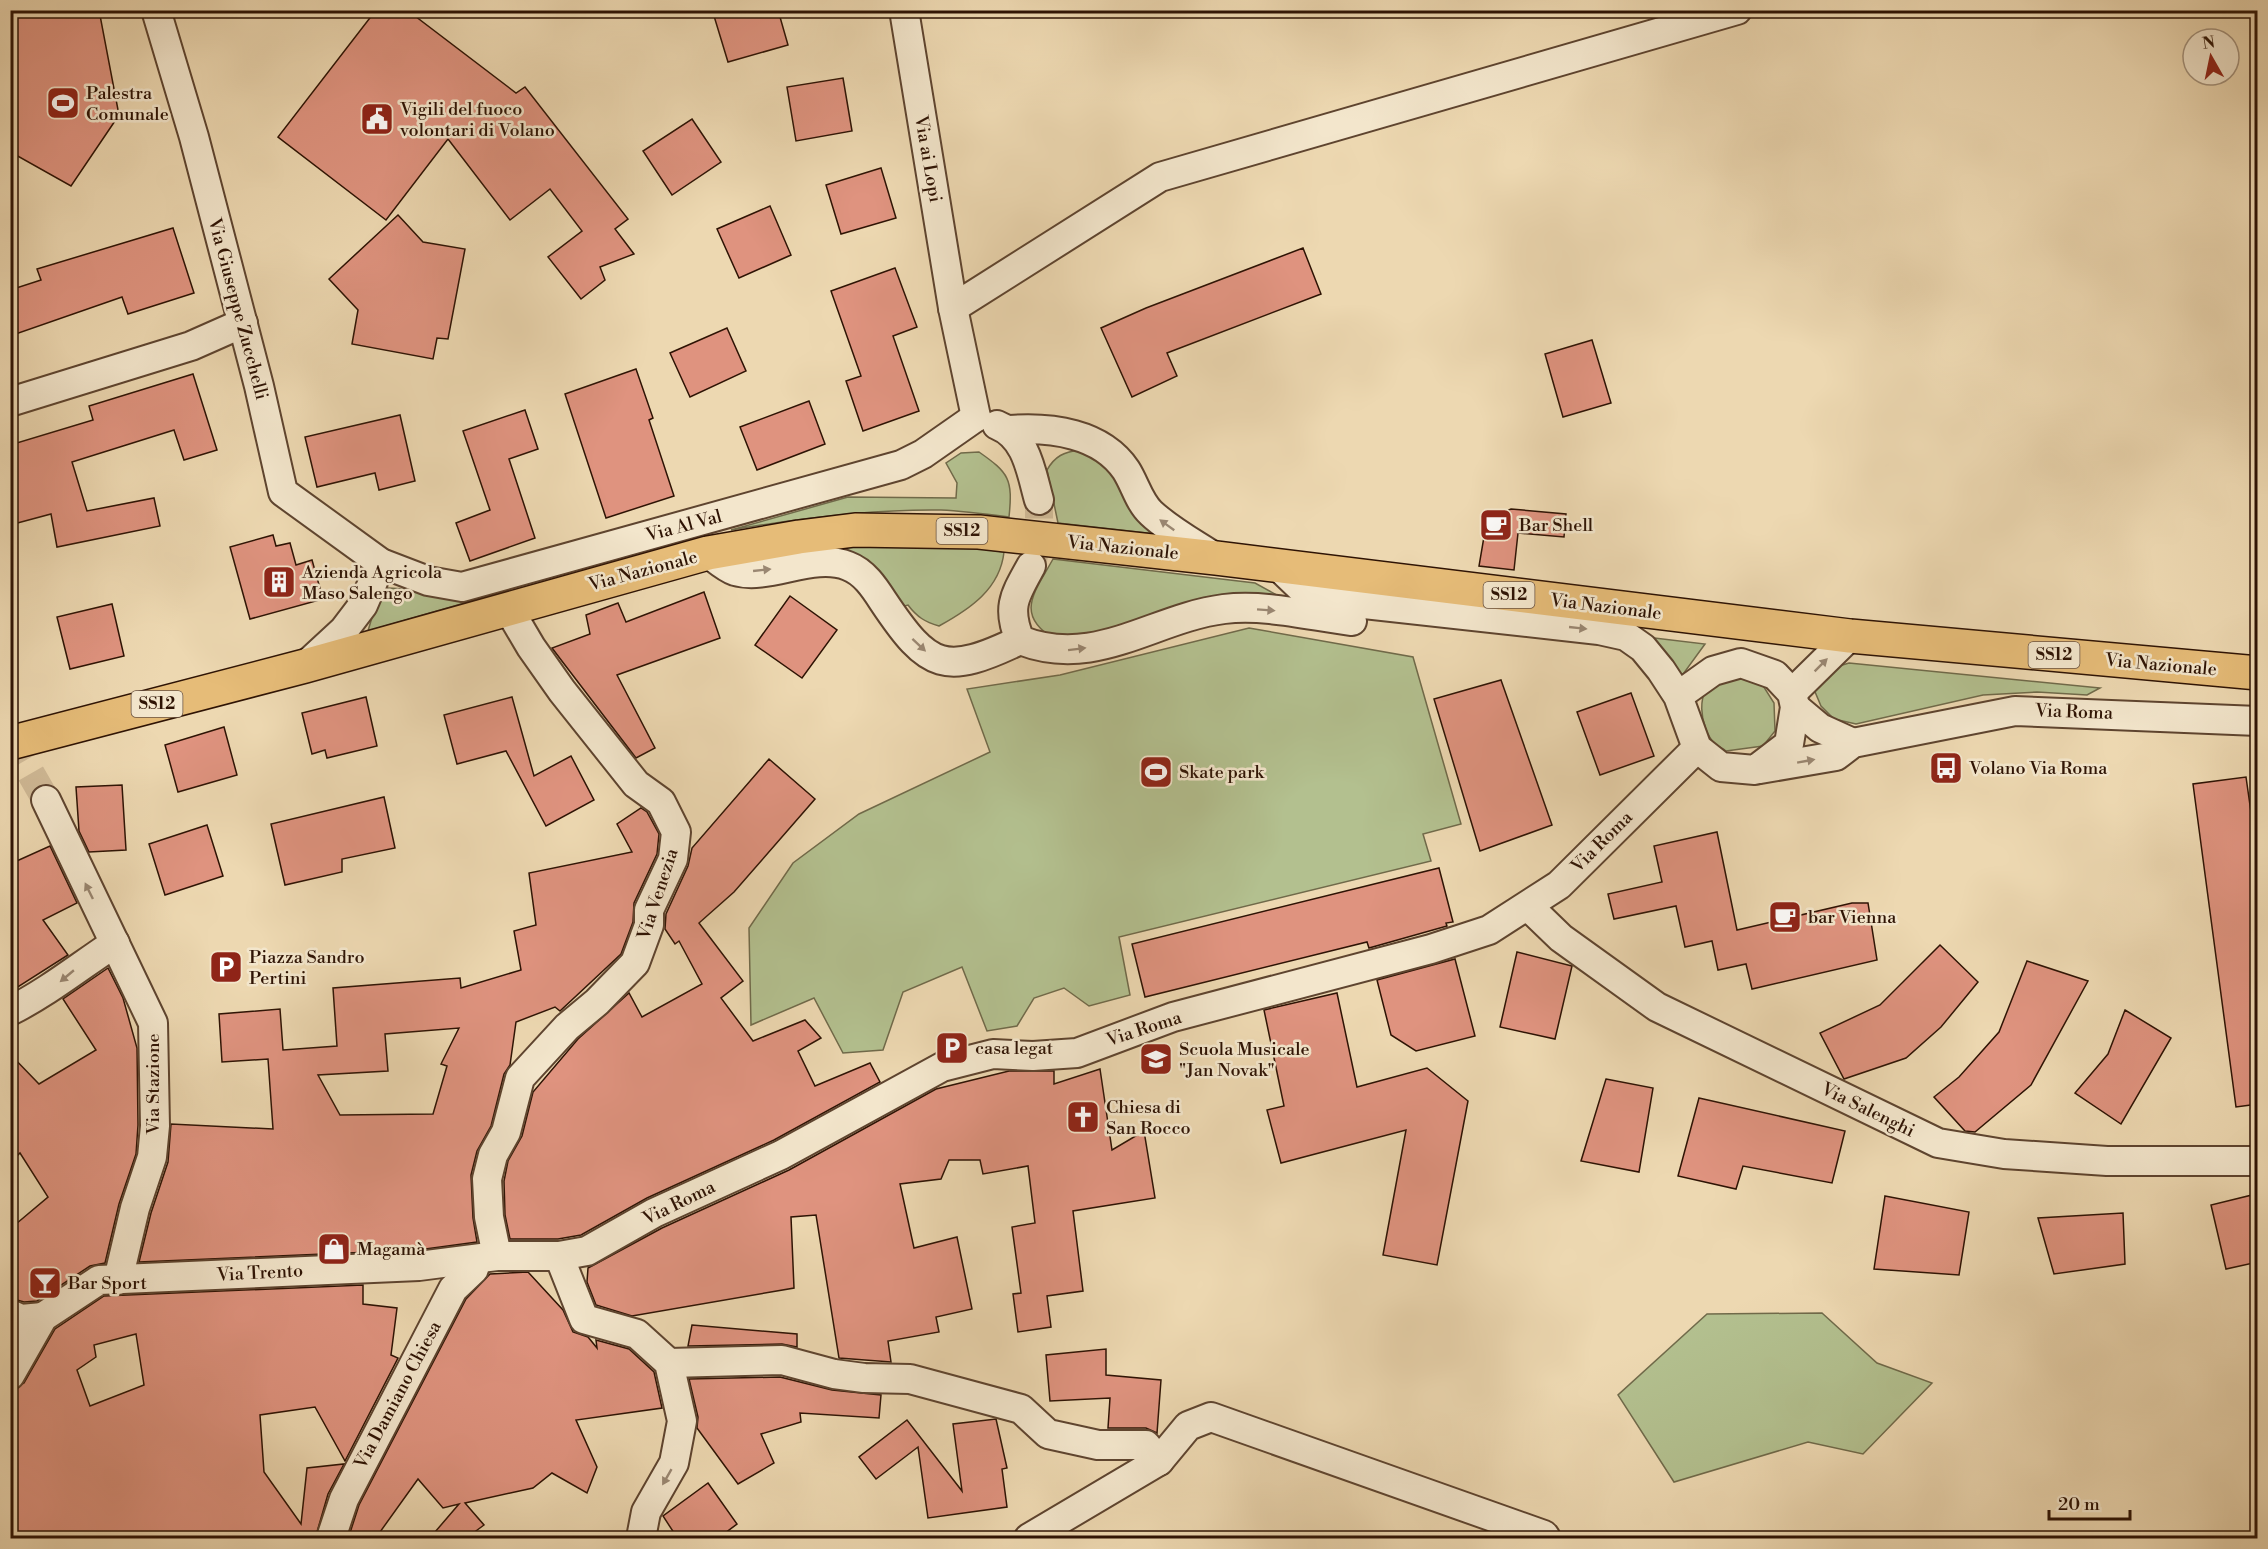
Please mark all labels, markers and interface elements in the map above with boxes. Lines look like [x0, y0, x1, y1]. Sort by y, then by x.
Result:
north arrow [2181, 27, 2241, 87]
text: N [2201, 32, 2217, 54]
place label: Palestra Comunale [86, 82, 169, 126]
sports icon: Palestra Comunale [45, 85, 81, 121]
place label: Vigili del fuoco volontari di Volano [399, 98, 555, 142]
public building icon: Vigili del fuoco volontari di Volano [359, 101, 395, 137]
street label: Via ai Lopi [909, 113, 947, 204]
street label: Via Giuseppe Zucchelli [202, 215, 273, 402]
street label: Via Al Val [642, 505, 725, 547]
cafe icon: Bar Shell [1478, 507, 1514, 543]
place label: Bar Shell [1518, 514, 1594, 537]
road number: SS12 [936, 518, 988, 544]
one-way arrow [1160, 519, 1176, 531]
street label: Via Nazionale [1065, 531, 1180, 565]
street label: Via Nazionale [585, 545, 700, 597]
place label: Azienda Agricola Maso Salengo [301, 561, 443, 605]
building icon: Azienda Agricola Maso Salengo [261, 564, 297, 600]
one-way arrow [752, 565, 771, 575]
road number: SS12 [1484, 582, 1534, 608]
street label: Via Nazionale [1548, 589, 1663, 625]
one-way arrow [1257, 606, 1276, 615]
one-way arrow [1568, 623, 1587, 633]
one-way arrow [911, 638, 926, 652]
road number: SS12 [2028, 642, 2080, 668]
one-way arrow [1068, 644, 1087, 654]
street label: Via Nazionale [2103, 649, 2218, 681]
one-way arrow [1814, 658, 1828, 672]
road number: SS12 [132, 691, 182, 717]
street label: Via Roma [2034, 699, 2114, 725]
bus stop icon: Volano Via Roma [1928, 750, 1964, 786]
sports icon: Skate park [1138, 754, 1174, 790]
one-way arrow [1796, 756, 1815, 765]
place label: Volano Via Roma [1968, 757, 2108, 780]
place label: Skate park [1179, 761, 1266, 784]
street label: Via Roma [1566, 806, 1638, 878]
street label: Via Venezia [632, 845, 684, 943]
one-way arrow [85, 882, 94, 899]
cafe icon: bar Vienna [1767, 899, 1803, 935]
place label: bar Vienna [1808, 906, 1897, 929]
place label: Piazza Sandro Pertini [249, 946, 365, 990]
parking icon: Piazza Sandro Pertini [208, 949, 244, 985]
one-way arrow [60, 969, 75, 982]
street label: Via Roma [1102, 1006, 1185, 1052]
parking icon: casa legat [934, 1030, 970, 1066]
street label: Via Stazione [142, 1033, 165, 1136]
place label: casa legat [975, 1037, 1054, 1060]
place label: Scuola Musicale "Jan Novak" [1179, 1038, 1310, 1082]
school or university icon: Scuola Musicale "Jan Novak" [1138, 1041, 1174, 1077]
street label: Via Salenghi [1817, 1077, 1919, 1143]
place label: Chiesa di San Rocco [1106, 1096, 1191, 1140]
church icon: Chiesa di San Rocco [1065, 1099, 1101, 1135]
street label: Via Roma [638, 1175, 720, 1231]
shop icon: Magamà [316, 1231, 352, 1267]
place label: Magamà [357, 1238, 426, 1261]
street label: Via Trento [215, 1259, 304, 1287]
bar icon: Bar Sport [27, 1265, 63, 1301]
place label: Bar Sport [67, 1272, 147, 1295]
street label: Via Damiano Chiesa [349, 1316, 447, 1474]
one-way arrow [662, 1468, 672, 1485]
scale bar [2049, 1483, 2130, 1521]
text: 20 m [2058, 1493, 2100, 1516]

